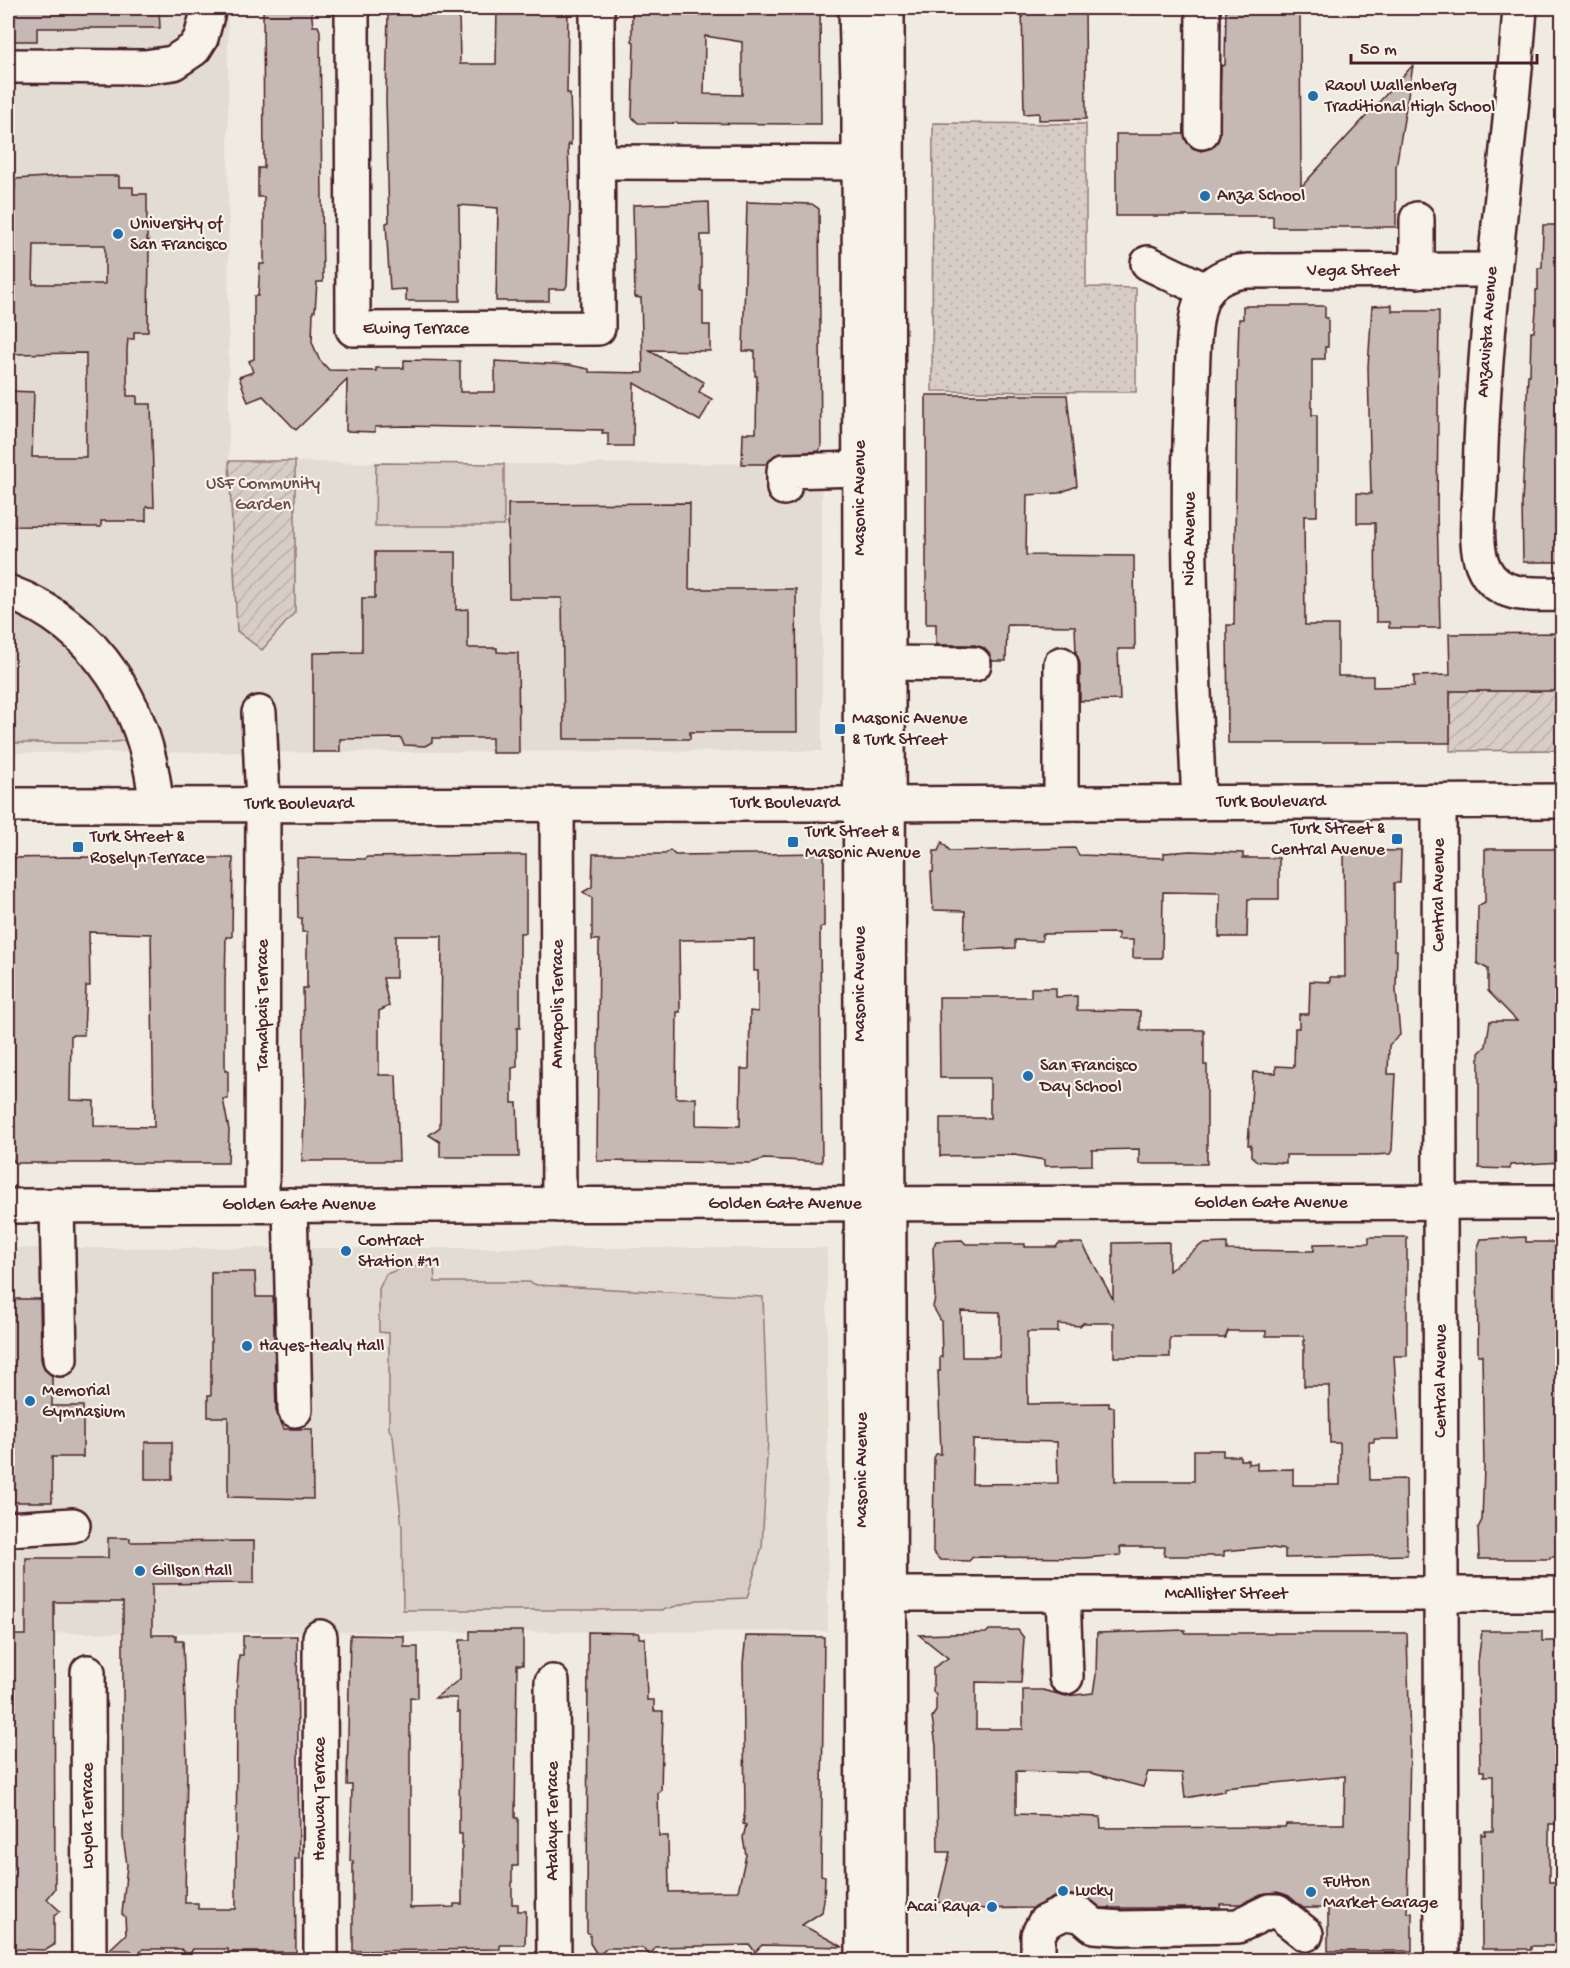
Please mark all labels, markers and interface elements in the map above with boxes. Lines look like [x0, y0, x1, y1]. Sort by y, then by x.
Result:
scale bar [1351, 27, 1537, 65]
text: 50 m [1360, 40, 1397, 61]
place label: Raoul Wallenberg Traditional High School [1324, 76, 1495, 118]
marker: Raoul Wallenberg Traditional High School [1306, 89, 1320, 103]
place label: Anza School [1217, 186, 1305, 207]
marker: Anza School [1198, 189, 1212, 203]
place label: University of San Francisco [130, 214, 227, 256]
marker: University of San Francisco [111, 227, 125, 241]
street label: Vega Street [1306, 261, 1401, 282]
street label: Anzavista Avenue [1473, 265, 1503, 398]
street label: Ewing Terrace [363, 319, 470, 340]
street label: Masonic Avenue [850, 440, 871, 556]
park label: USF Community Garden [206, 474, 320, 516]
street label: Nido Avenue [1180, 491, 1201, 586]
place label: Masonic Avenue & Turk Street [852, 709, 968, 751]
marker: Masonic Avenue & Turk Street [833, 722, 847, 736]
street label: Turk Boulevard [1215, 792, 1327, 813]
street label: Turk Boulevard [729, 793, 841, 814]
street label: Turk Boulevard [243, 794, 355, 815]
place label: Turk Street & Central Avenue [1271, 819, 1386, 861]
place label: Turk Street & Masonic Avenue [804, 822, 921, 864]
place label: Turk Street & Roselyn Terrace [89, 827, 205, 869]
marker: Turk Street & Central Avenue [1390, 832, 1404, 846]
marker: Turk Street & Masonic Avenue [786, 835, 800, 849]
street label: Central Avenue [1429, 837, 1450, 952]
marker: Turk Street & Roselyn Terrace [71, 840, 85, 854]
street label: Masonic Avenue [850, 926, 871, 1042]
street label: Tamalpais Terrace [253, 938, 274, 1072]
street label: Annapolis Terrace [548, 939, 569, 1069]
place label: San Francisco Day School [1039, 1056, 1137, 1098]
marker: San Francisco Day School [1021, 1069, 1035, 1083]
street label: Golden Gate Avenue [1194, 1193, 1349, 1214]
street label: Golden Gate Avenue [708, 1194, 863, 1215]
street label: Golden Gate Avenue [222, 1195, 377, 1216]
place label: Contract Station #11 [358, 1231, 440, 1273]
marker: Contract Station #11 [339, 1244, 353, 1258]
street label: Central Avenue [1431, 1323, 1452, 1438]
place label: Hayes-Healy Hall [259, 1336, 385, 1357]
marker: Hayes-Healy Hall [240, 1339, 254, 1353]
place label: Memorial Gymnasium [42, 1381, 126, 1423]
marker: Memorial Gymnasium [23, 1394, 37, 1408]
street label: Masonic Avenue [852, 1412, 873, 1528]
place label: Gillson Hall [152, 1561, 232, 1582]
marker: Gillson Hall [133, 1564, 147, 1578]
street label: McAllister Street [1165, 1584, 1289, 1605]
street label: Hemway Terrace [310, 1736, 331, 1861]
street label: Atalaya Terrace [543, 1761, 564, 1881]
street label: Loyola Terrace [78, 1762, 99, 1869]
place label: Fulton Market Garage [1322, 1872, 1439, 1914]
place label: Lucky [1075, 1881, 1113, 1902]
marker: Lucky [1056, 1884, 1070, 1898]
marker: Fulton Market Garage [1304, 1885, 1318, 1899]
place label: Acai Raya [907, 1897, 981, 1918]
marker: Acai Raya [985, 1900, 999, 1914]

